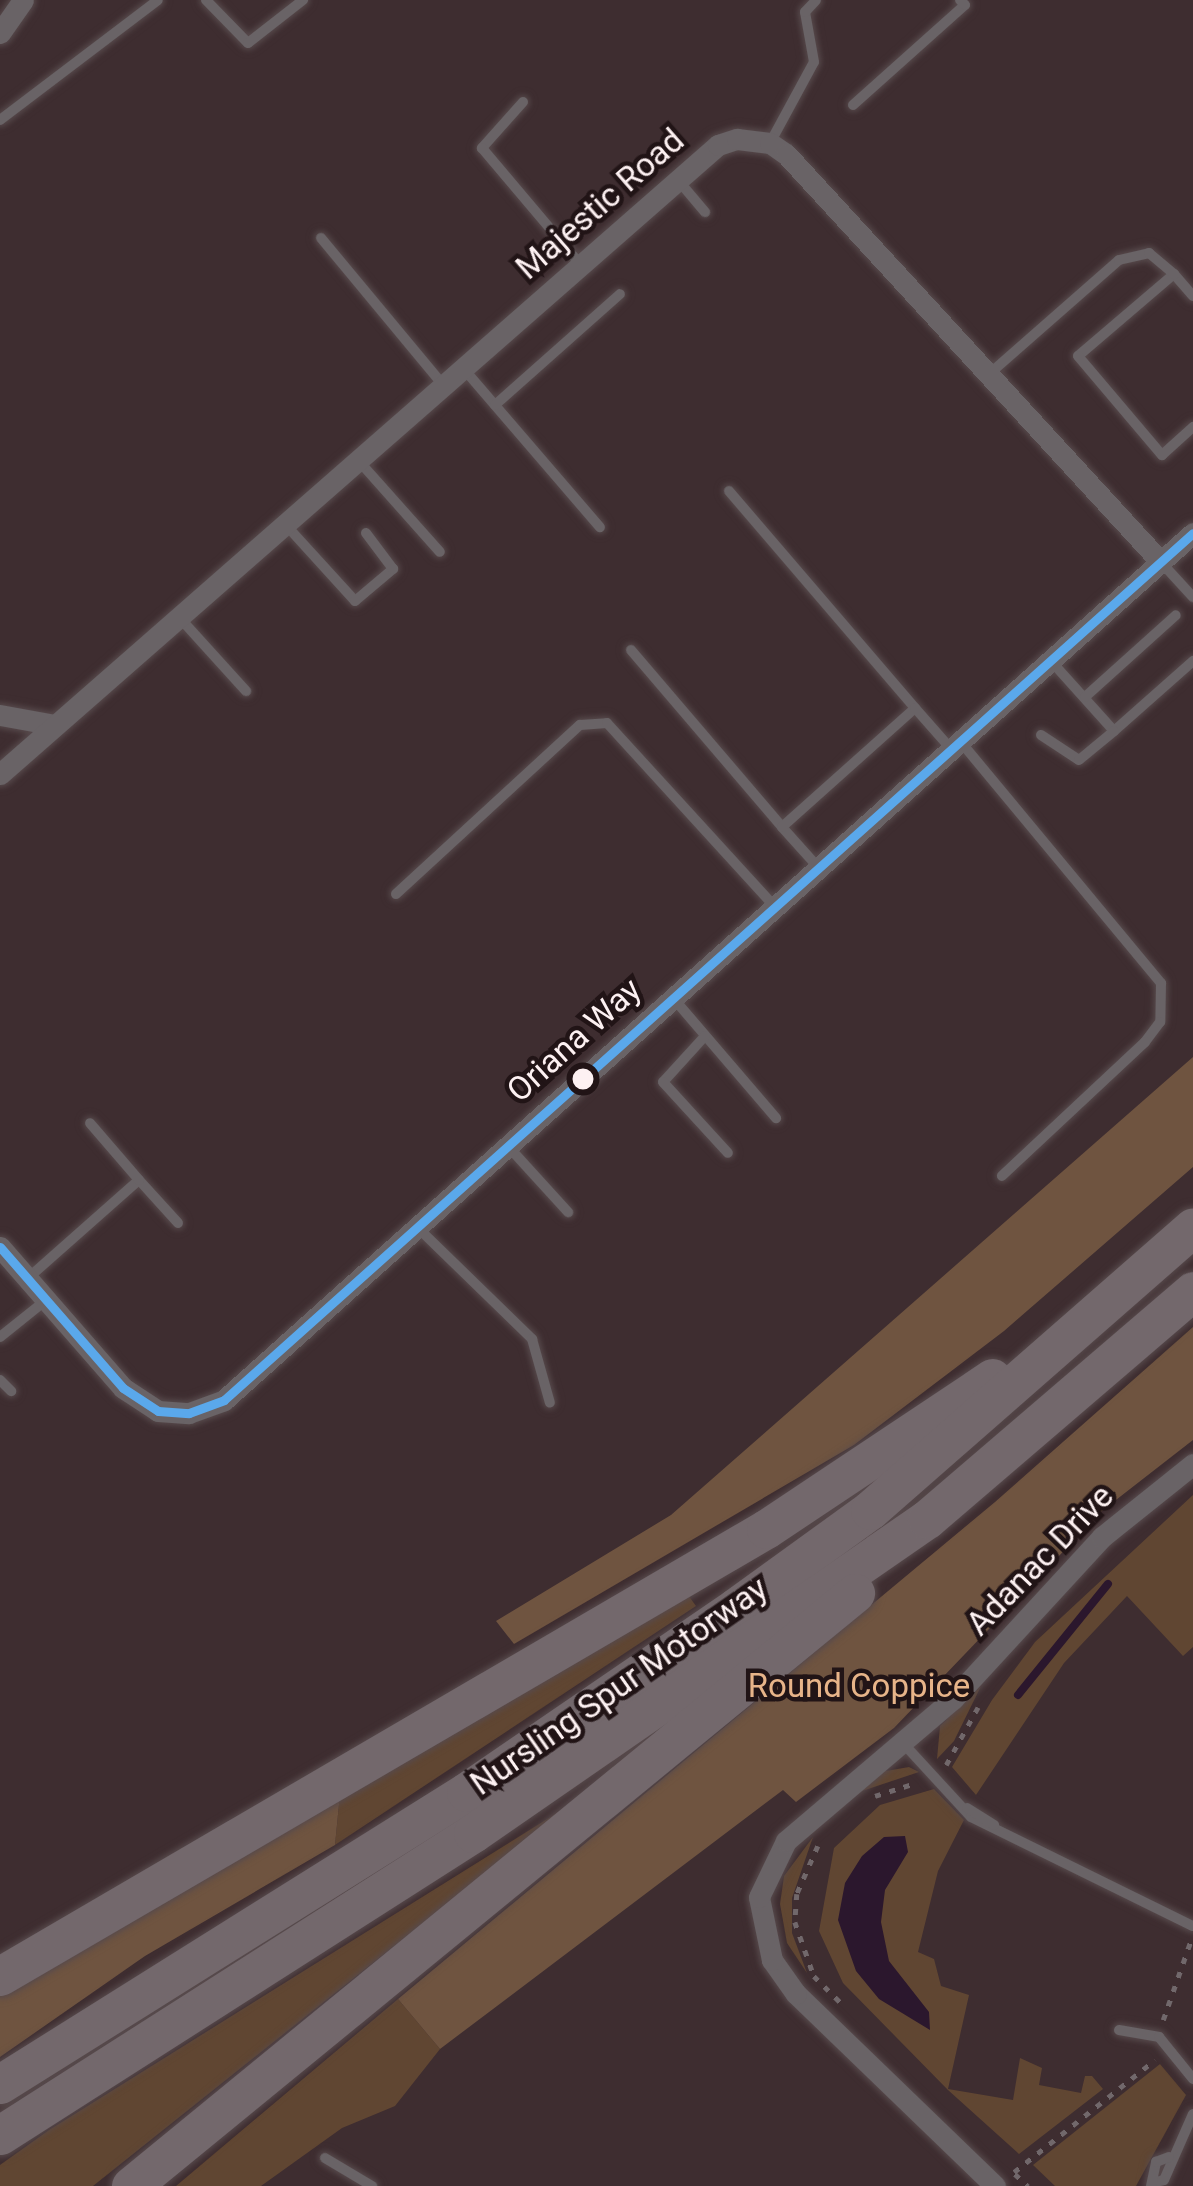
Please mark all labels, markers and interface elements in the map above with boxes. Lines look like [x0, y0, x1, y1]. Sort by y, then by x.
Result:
street label: Majestic Road [508, 120, 692, 288]
street label: Oriana Way [499, 970, 649, 1110]
unlabelled marker [572, 1068, 594, 1090]
street label: Adanac Drive [958, 1477, 1122, 1643]
street label: Nursling Spur Motorway [463, 1569, 775, 1803]
park label: Round Coppice [748, 1666, 970, 1706]

